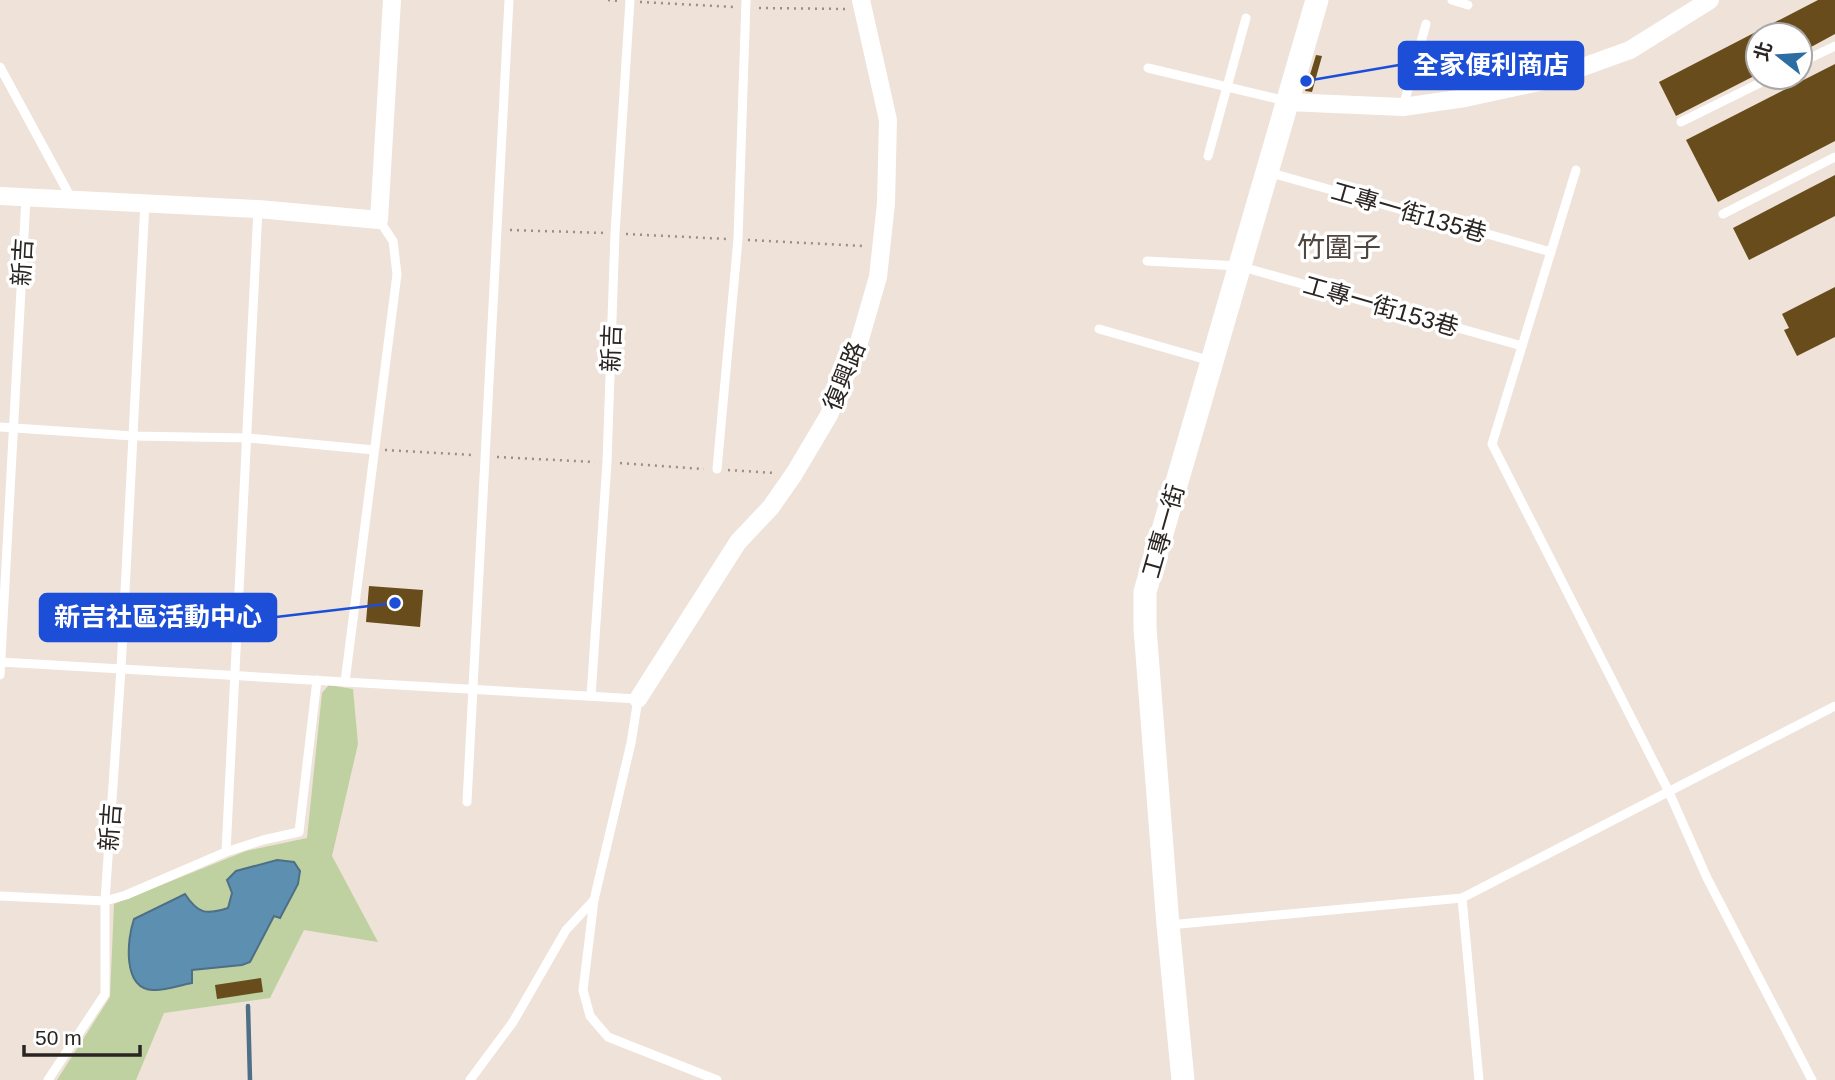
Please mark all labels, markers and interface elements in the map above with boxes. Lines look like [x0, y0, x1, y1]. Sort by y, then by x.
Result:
north arrow [1744, 21, 1814, 91]
text: 北 [1750, 39, 1776, 63]
callout: 全家便利商店 [1399, 42, 1583, 89]
text: 全家便利商店 [1413, 50, 1569, 80]
street label: 工專一街135巷 [1328, 177, 1490, 247]
district label: 竹圍子 [1297, 232, 1381, 263]
street label: 新吉 [7, 237, 37, 287]
street label: 工專一街153巷 [1300, 271, 1462, 341]
street label: 新吉 [597, 324, 625, 372]
street label: 復興路 [818, 338, 870, 414]
street label: 工專一街 [1137, 481, 1189, 581]
callout: 新吉社區活動中心 [40, 594, 276, 641]
text: 新吉社區活動中心 [54, 602, 262, 632]
street label: 新吉 [95, 802, 125, 852]
scale bar [24, 1014, 140, 1058]
text: 50 m [35, 1026, 82, 1049]

